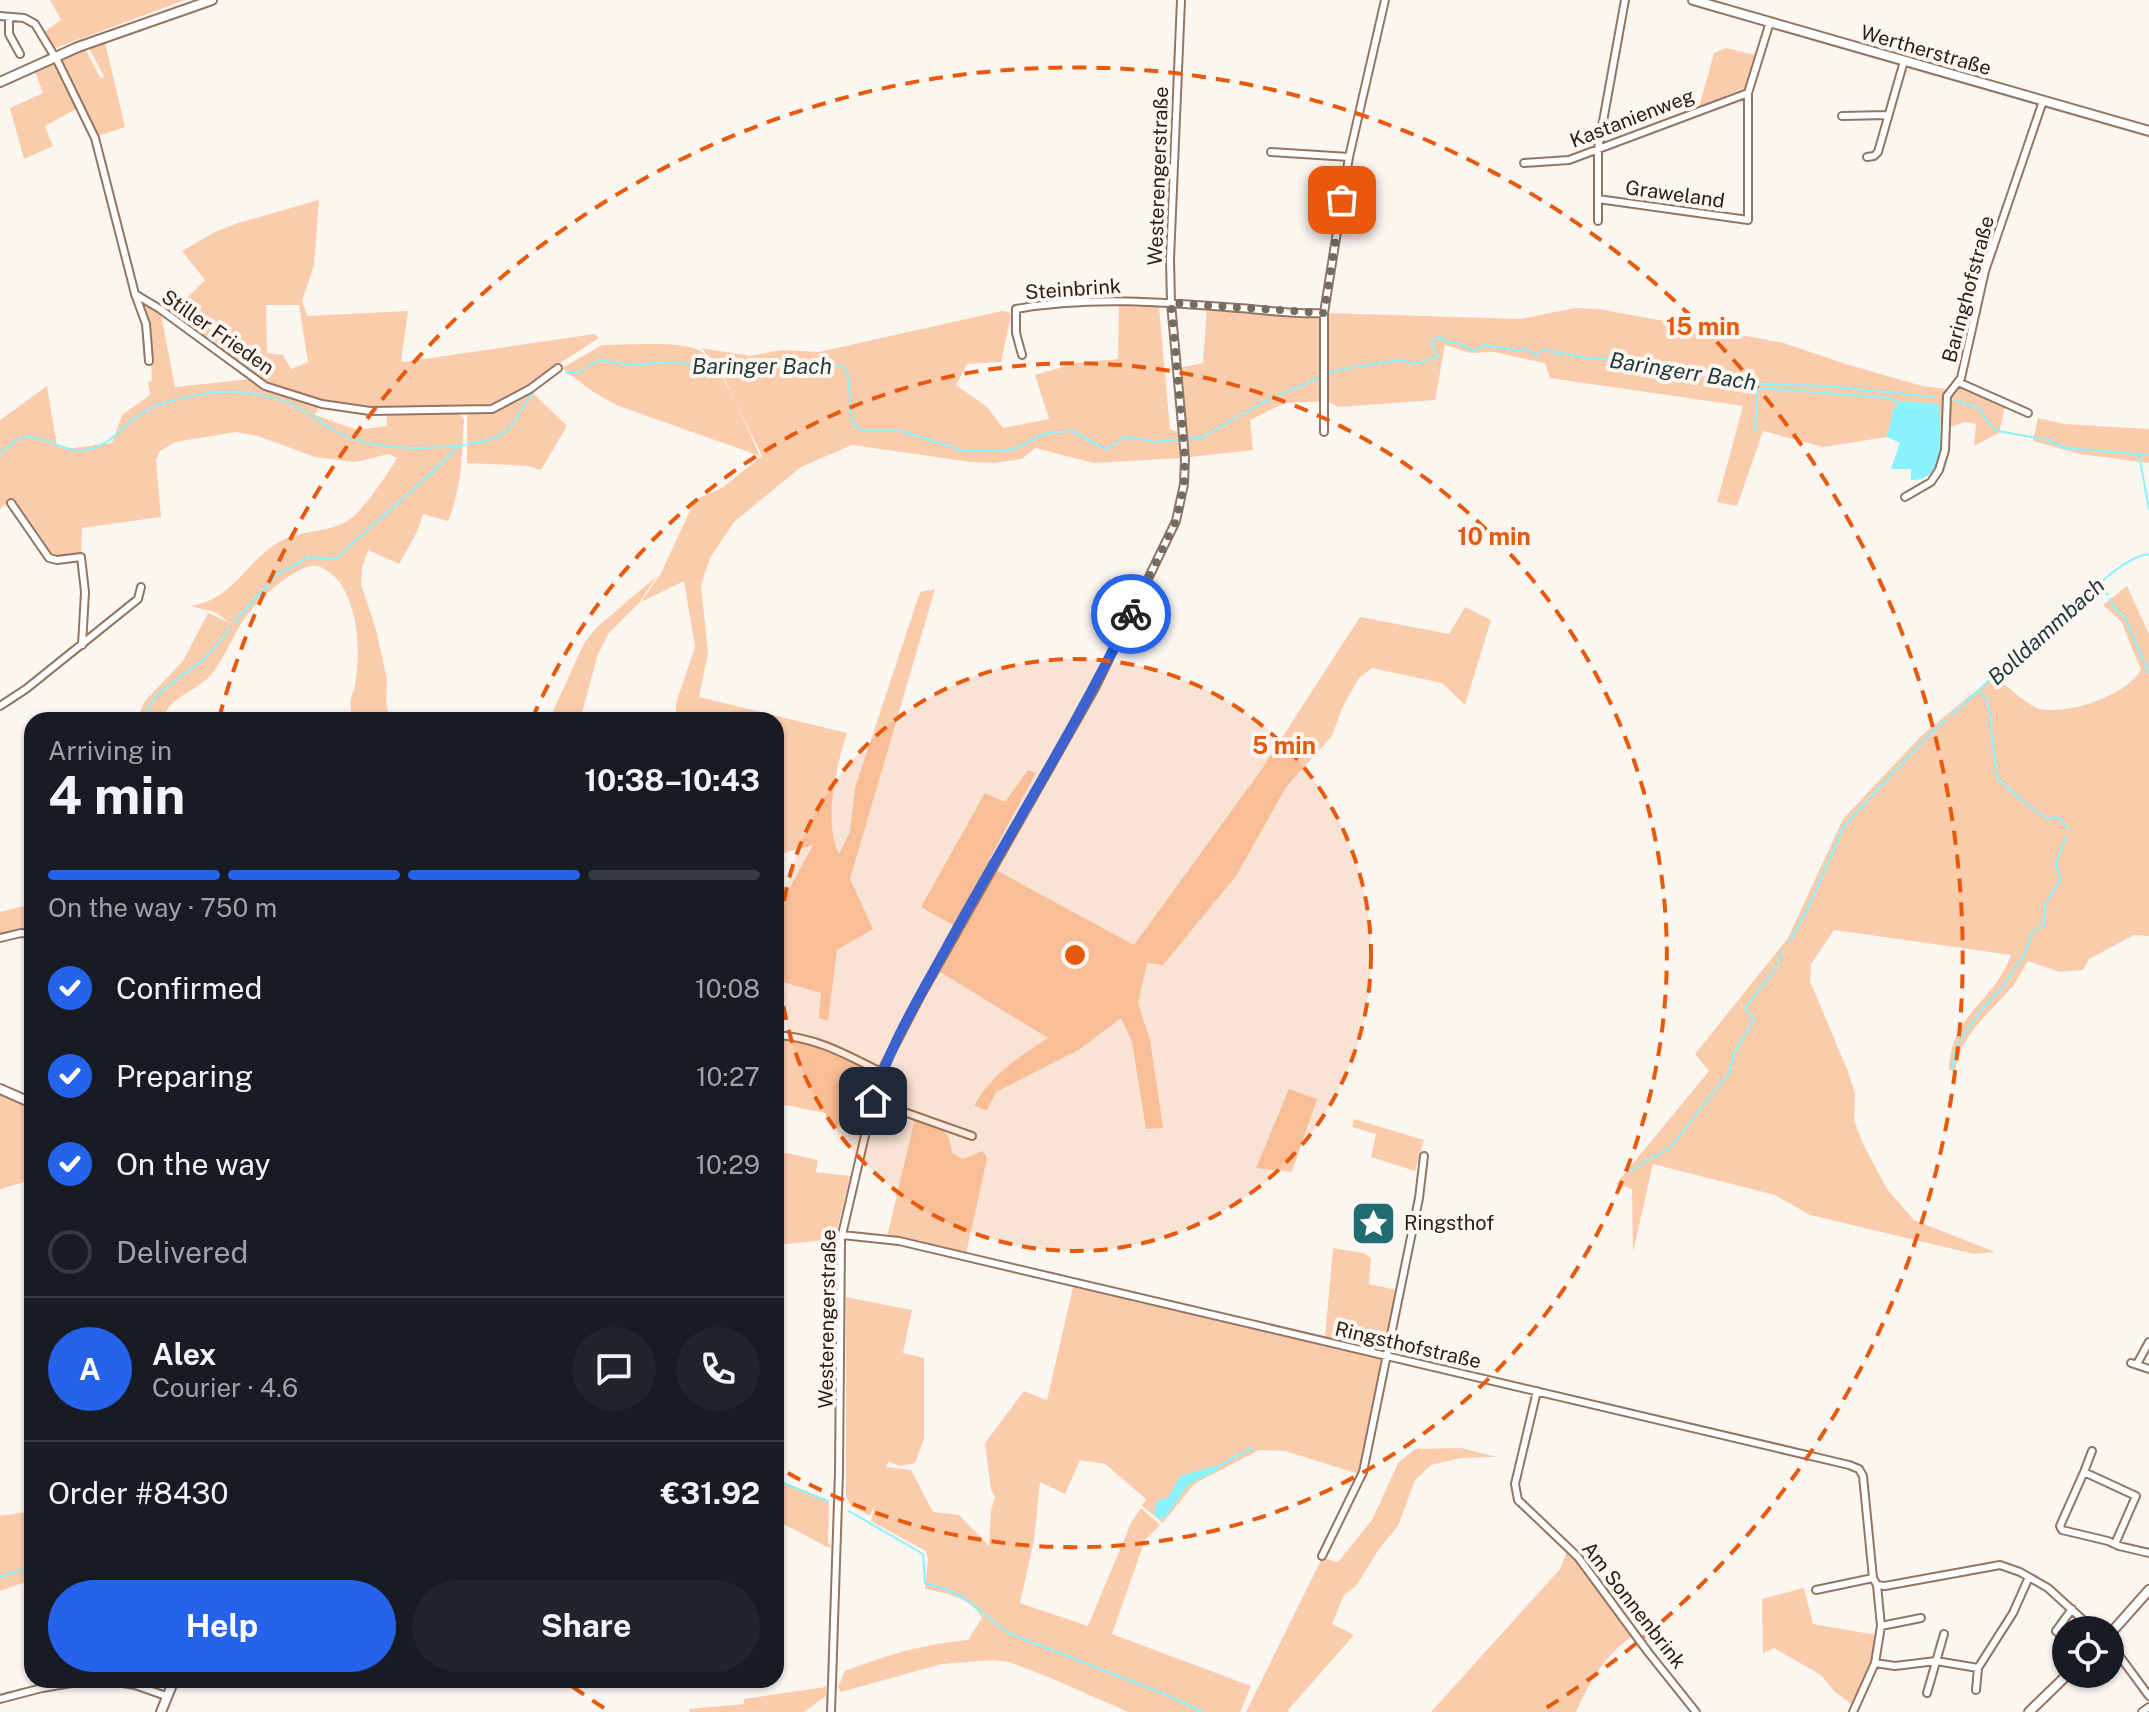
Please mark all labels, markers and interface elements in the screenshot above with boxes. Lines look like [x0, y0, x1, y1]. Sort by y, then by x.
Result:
street label: Wertherstraße [1858, 20, 1994, 80]
street label: Kastanienweg [1566, 83, 1698, 153]
street label: Westerengerstraße [1143, 86, 1173, 266]
pin [1308, 166, 1376, 234]
street label: Graweland [1624, 175, 1726, 213]
icon: bag [1320, 178, 1364, 222]
street label: Baringhofstraße [1937, 213, 1999, 365]
street label: Steinbrink [1024, 274, 1122, 304]
street label: Stiller Frieden [157, 284, 279, 380]
text: 15 min [1666, 312, 1740, 340]
water label: Baringerr Bach [1608, 347, 1758, 395]
water label: Baringer Bach [692, 353, 832, 379]
text: 10 min [1457, 522, 1531, 550]
water label: Bolldammbach [1983, 572, 2109, 690]
courier [1091, 574, 1171, 654]
icon: bike [1109, 592, 1153, 636]
text: 5 min [1252, 731, 1316, 759]
text: Arriving in [48, 735, 172, 766]
text: 10:38–10:43 [584, 762, 760, 798]
text: 4 min [48, 765, 185, 826]
text: On the way · 750 m [48, 892, 277, 923]
centre of rings [1061, 941, 1089, 969]
icon: check [48, 966, 92, 1010]
text: Confirmed [116, 970, 262, 1006]
text: 10:08 [695, 973, 760, 1004]
icon: check [48, 1054, 92, 1098]
text: Preparing [116, 1058, 253, 1094]
text: 10:27 [696, 1061, 760, 1092]
pin [839, 1067, 907, 1135]
icon: home [851, 1079, 895, 1123]
icon: check [48, 1142, 92, 1186]
text: On the way [116, 1146, 270, 1182]
text: 10:29 [695, 1149, 760, 1180]
place icon: Ringsthof [1349, 1199, 1397, 1247]
place label: Ringsthof [1404, 1211, 1494, 1235]
street label: Westerengerstraße [813, 1229, 841, 1409]
text: Delivered [116, 1234, 248, 1270]
street label: Ringsthofstraße [1333, 1317, 1483, 1373]
button: chat [572, 1327, 656, 1411]
button: phone [676, 1327, 760, 1411]
text: Alex [152, 1336, 216, 1372]
text: A [79, 1351, 101, 1387]
text: Courier · 4.6 [152, 1372, 298, 1403]
text: Order #8430 [48, 1475, 229, 1511]
text: €31.92 [661, 1475, 760, 1511]
street label: Am Sonnenbrink [1577, 1537, 1691, 1673]
button: Help [48, 1580, 396, 1672]
button: Share [412, 1580, 760, 1672]
map controls [2052, 1616, 2124, 1688]
button: locate [2052, 1616, 2124, 1688]

